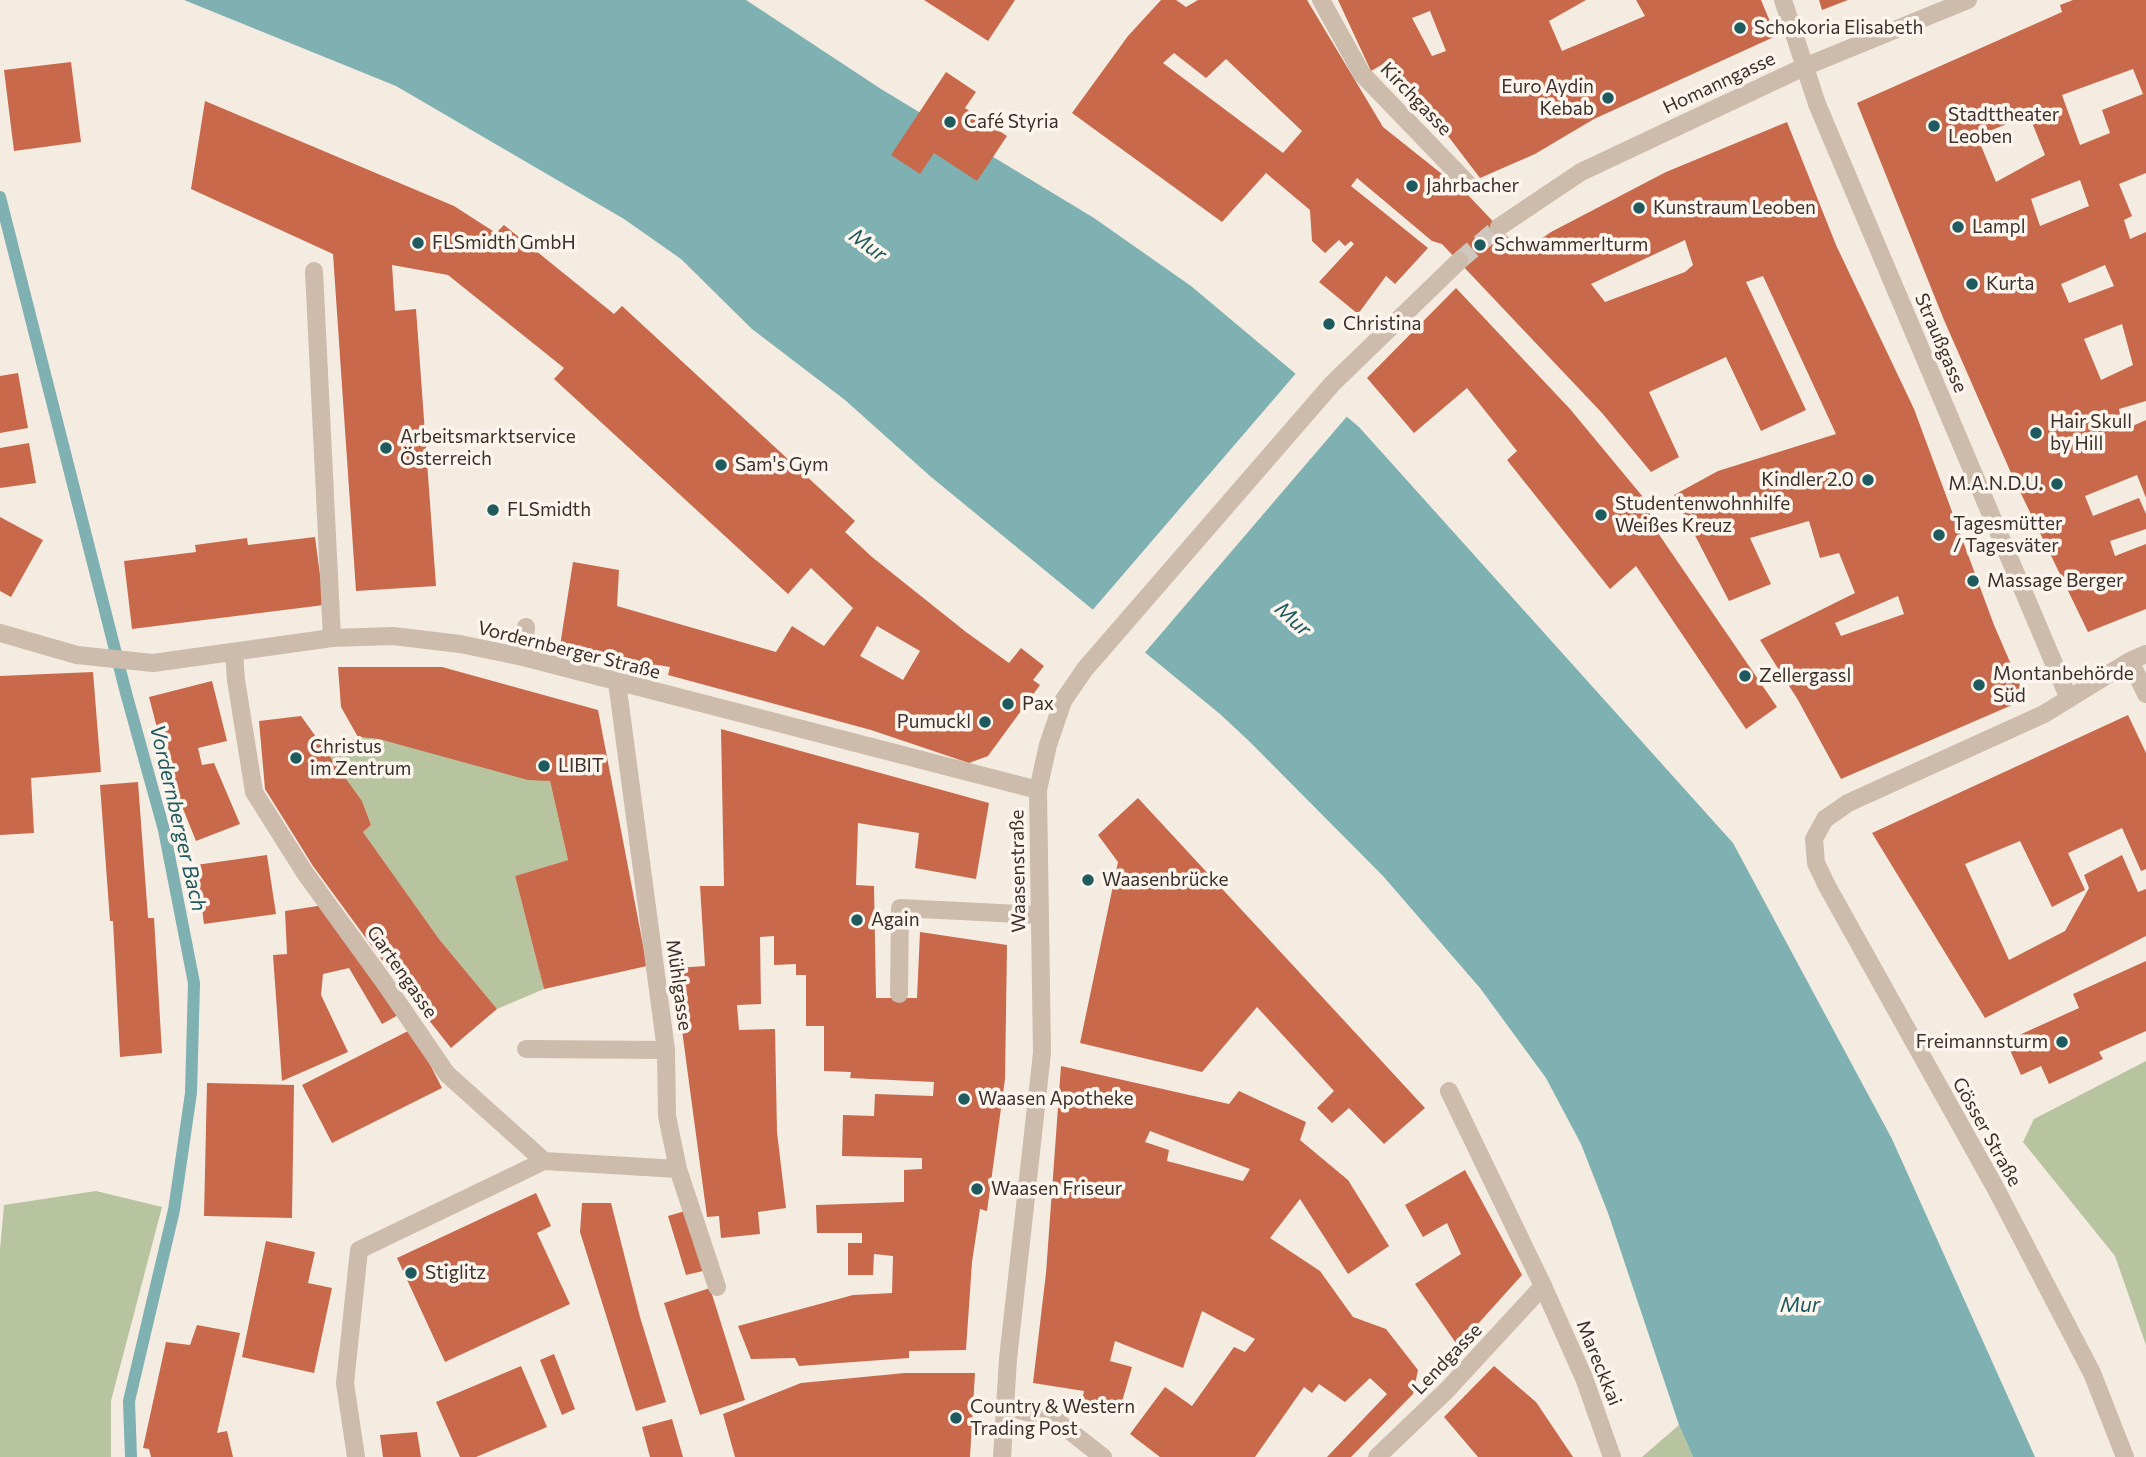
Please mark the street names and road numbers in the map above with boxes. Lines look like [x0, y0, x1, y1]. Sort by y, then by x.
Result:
street label: Homanngasse [1659, 47, 1779, 119]
street label: Kirchgasse [1376, 58, 1456, 140]
street label: Straußgasse [1910, 290, 1972, 396]
street label: Vordernberger Straße [475, 616, 663, 684]
street label: Waasenstraße [1006, 809, 1030, 933]
street label: Gartengasse [362, 921, 442, 1023]
street label: Mühlgasse [661, 938, 697, 1032]
street label: Gösser Straße [1948, 1073, 2026, 1191]
street label: Mareckkai [1572, 1317, 1626, 1409]
street label: Lendgasse [1407, 1319, 1487, 1399]

